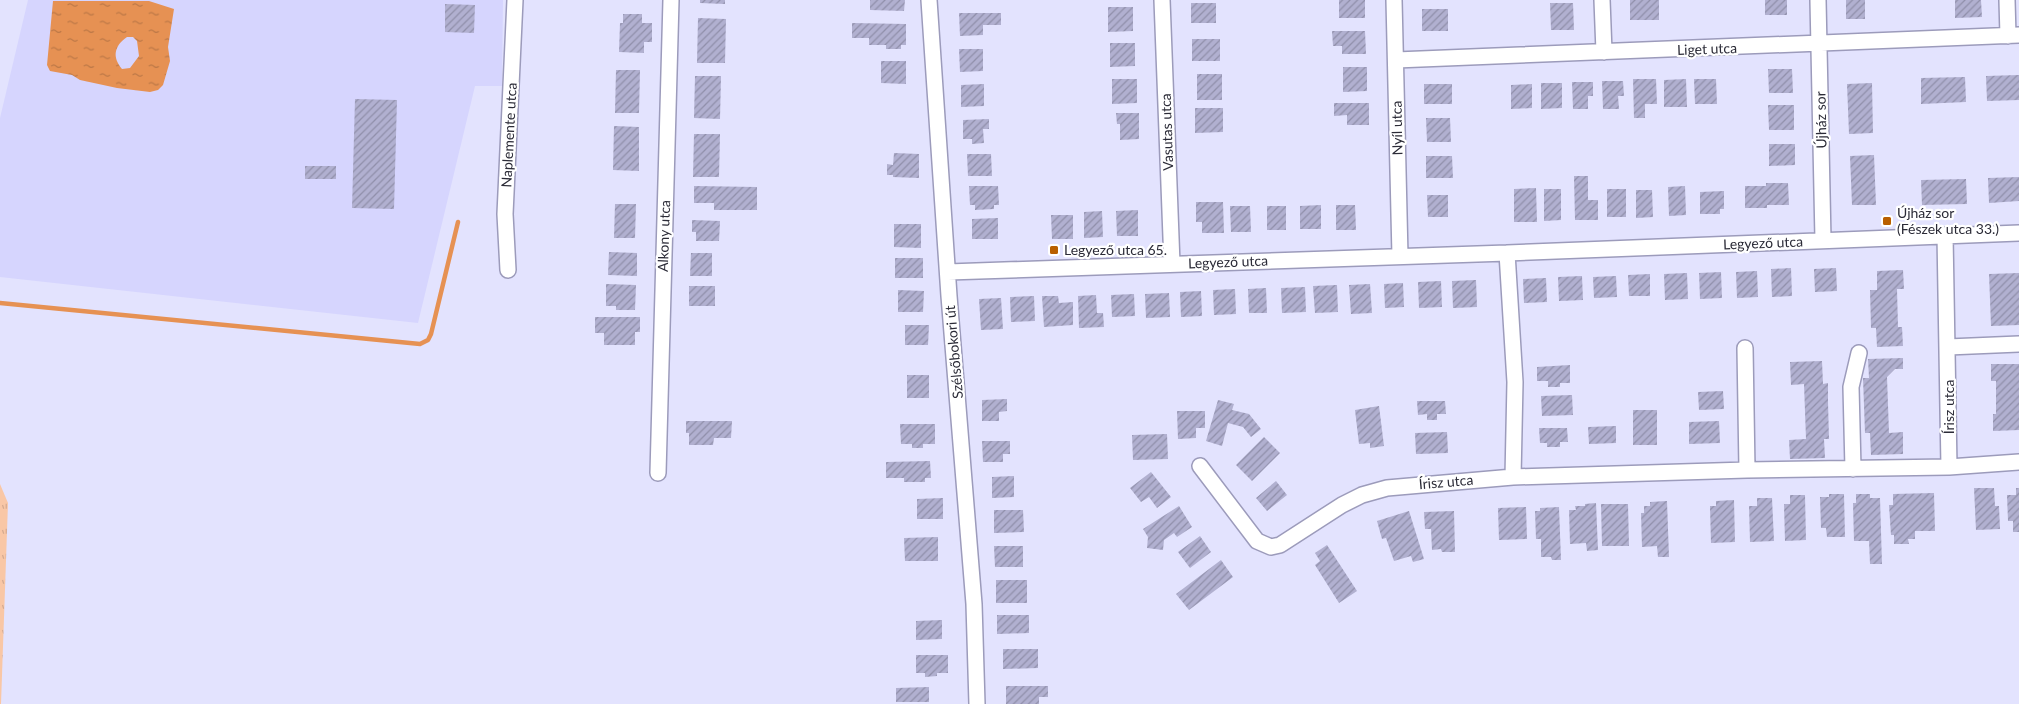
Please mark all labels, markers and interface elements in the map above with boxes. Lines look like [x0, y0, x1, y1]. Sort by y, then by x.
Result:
street label: Liget utca [1677, 39, 1737, 58]
street label: Naplemente utca [497, 82, 520, 188]
street label: Újház sor [1812, 91, 1829, 149]
street label: Vasutas utca [1157, 93, 1176, 171]
street label: Nyíl utca [1388, 100, 1405, 155]
street label: Alkony utca [654, 200, 673, 272]
place label: Újház sor (Fészek utca 33.) [1897, 204, 1999, 237]
marker: Újház sor (Fészek utca 33.) [1881, 215, 1893, 227]
street label: Legyező utca [1723, 233, 1803, 252]
place label: Legyező utca 65. [1064, 241, 1167, 258]
marker: Legyező utca 65. [1048, 244, 1060, 256]
street label: Legyező utca [1188, 252, 1268, 271]
street label: Szélsőbokori út [941, 305, 966, 399]
street label: Írisz utca [1940, 380, 1957, 434]
street label: Írisz utca [1418, 471, 1474, 492]

